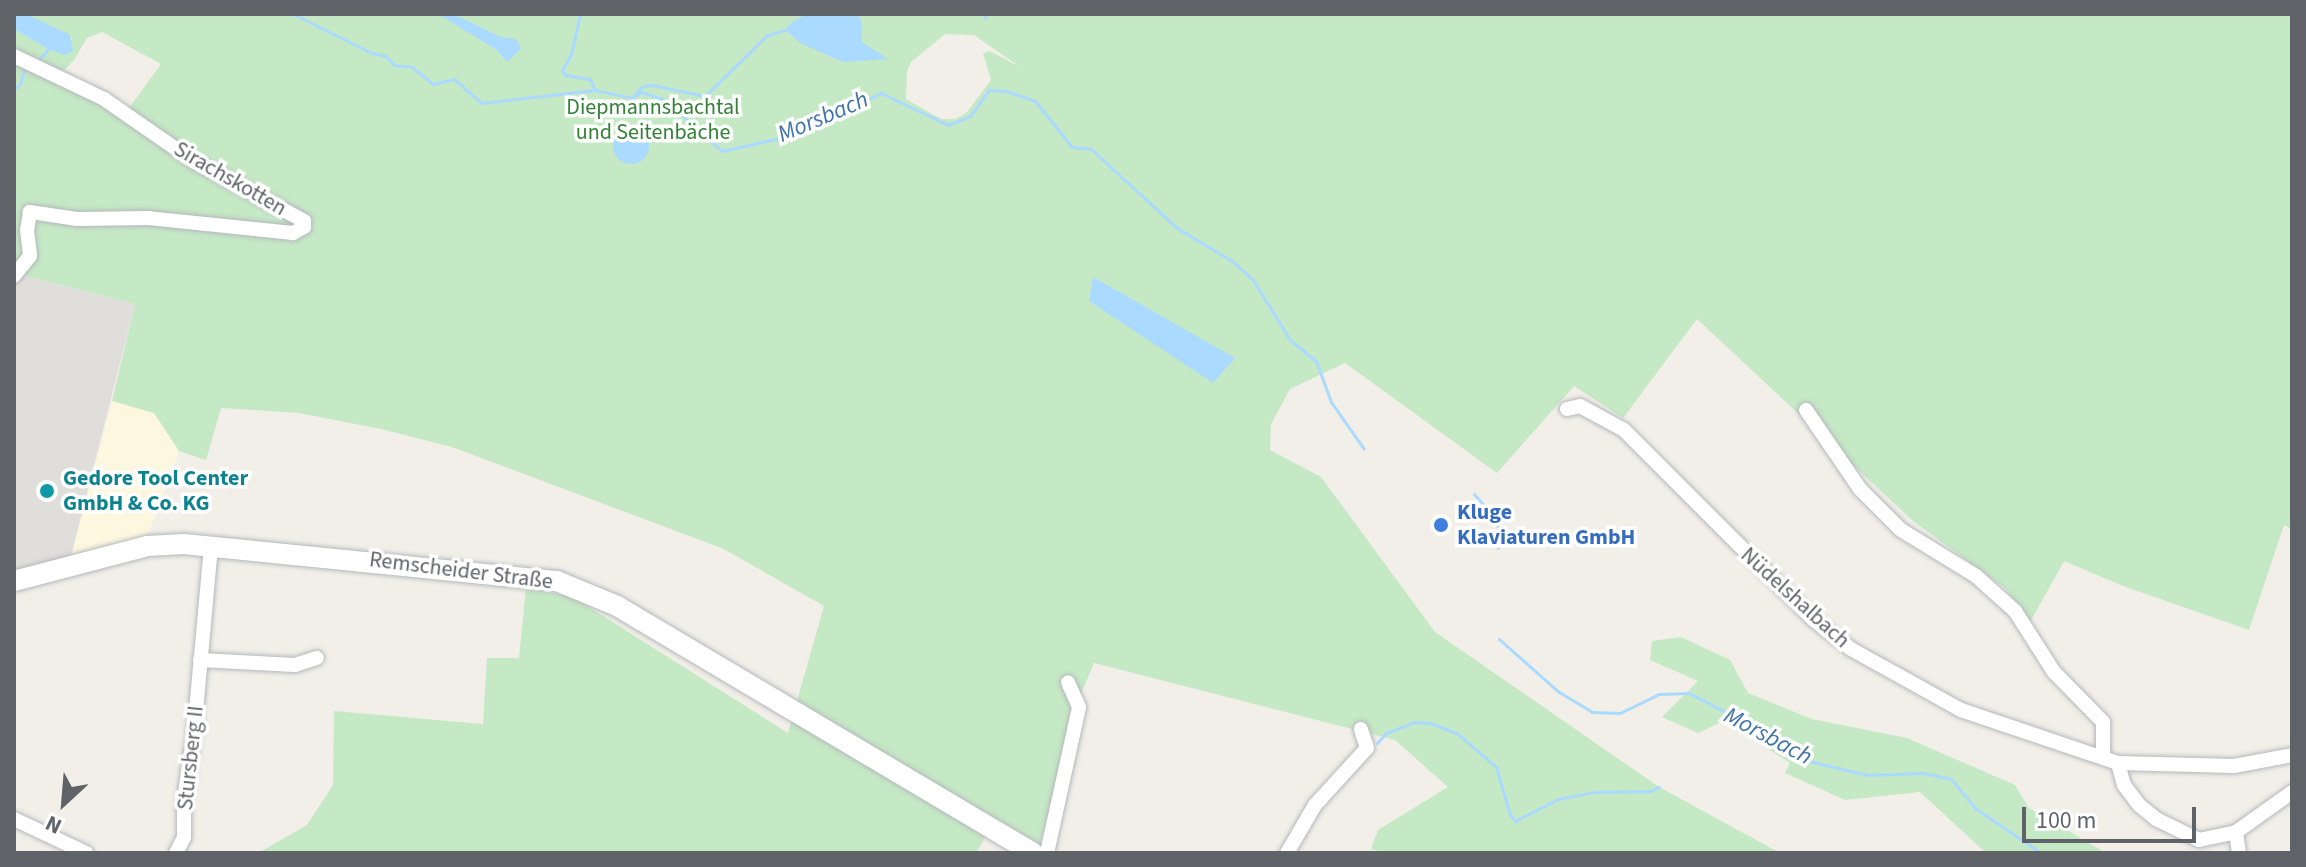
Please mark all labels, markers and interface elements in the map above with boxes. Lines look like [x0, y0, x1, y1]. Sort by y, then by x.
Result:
water label: Morsbach [773, 85, 873, 149]
park label: Diepmannsbachtal und Seitenbäche [566, 94, 740, 146]
street label: Sirachskotten [169, 136, 291, 222]
place label: Gedore Tool Center GmbH & Co. KG [63, 465, 248, 516]
marker: Gedore Tool Center GmbH & Co. KG [38, 482, 56, 500]
place label: Kluge Klaviaturen GmbH [1457, 499, 1635, 550]
marker: Kluge Klaviaturen GmbH [1432, 516, 1450, 534]
street label: Nüdelshalbach [1735, 542, 1855, 654]
street label: Remscheider Straße [368, 547, 554, 595]
water label: Morsbach [1719, 701, 1817, 771]
street label: Stursberg II [172, 704, 210, 812]
north arrow [24, 763, 104, 843]
scale bar [2026, 791, 2200, 841]
text: 100 m [2036, 803, 2096, 838]
text: N [40, 807, 67, 842]

